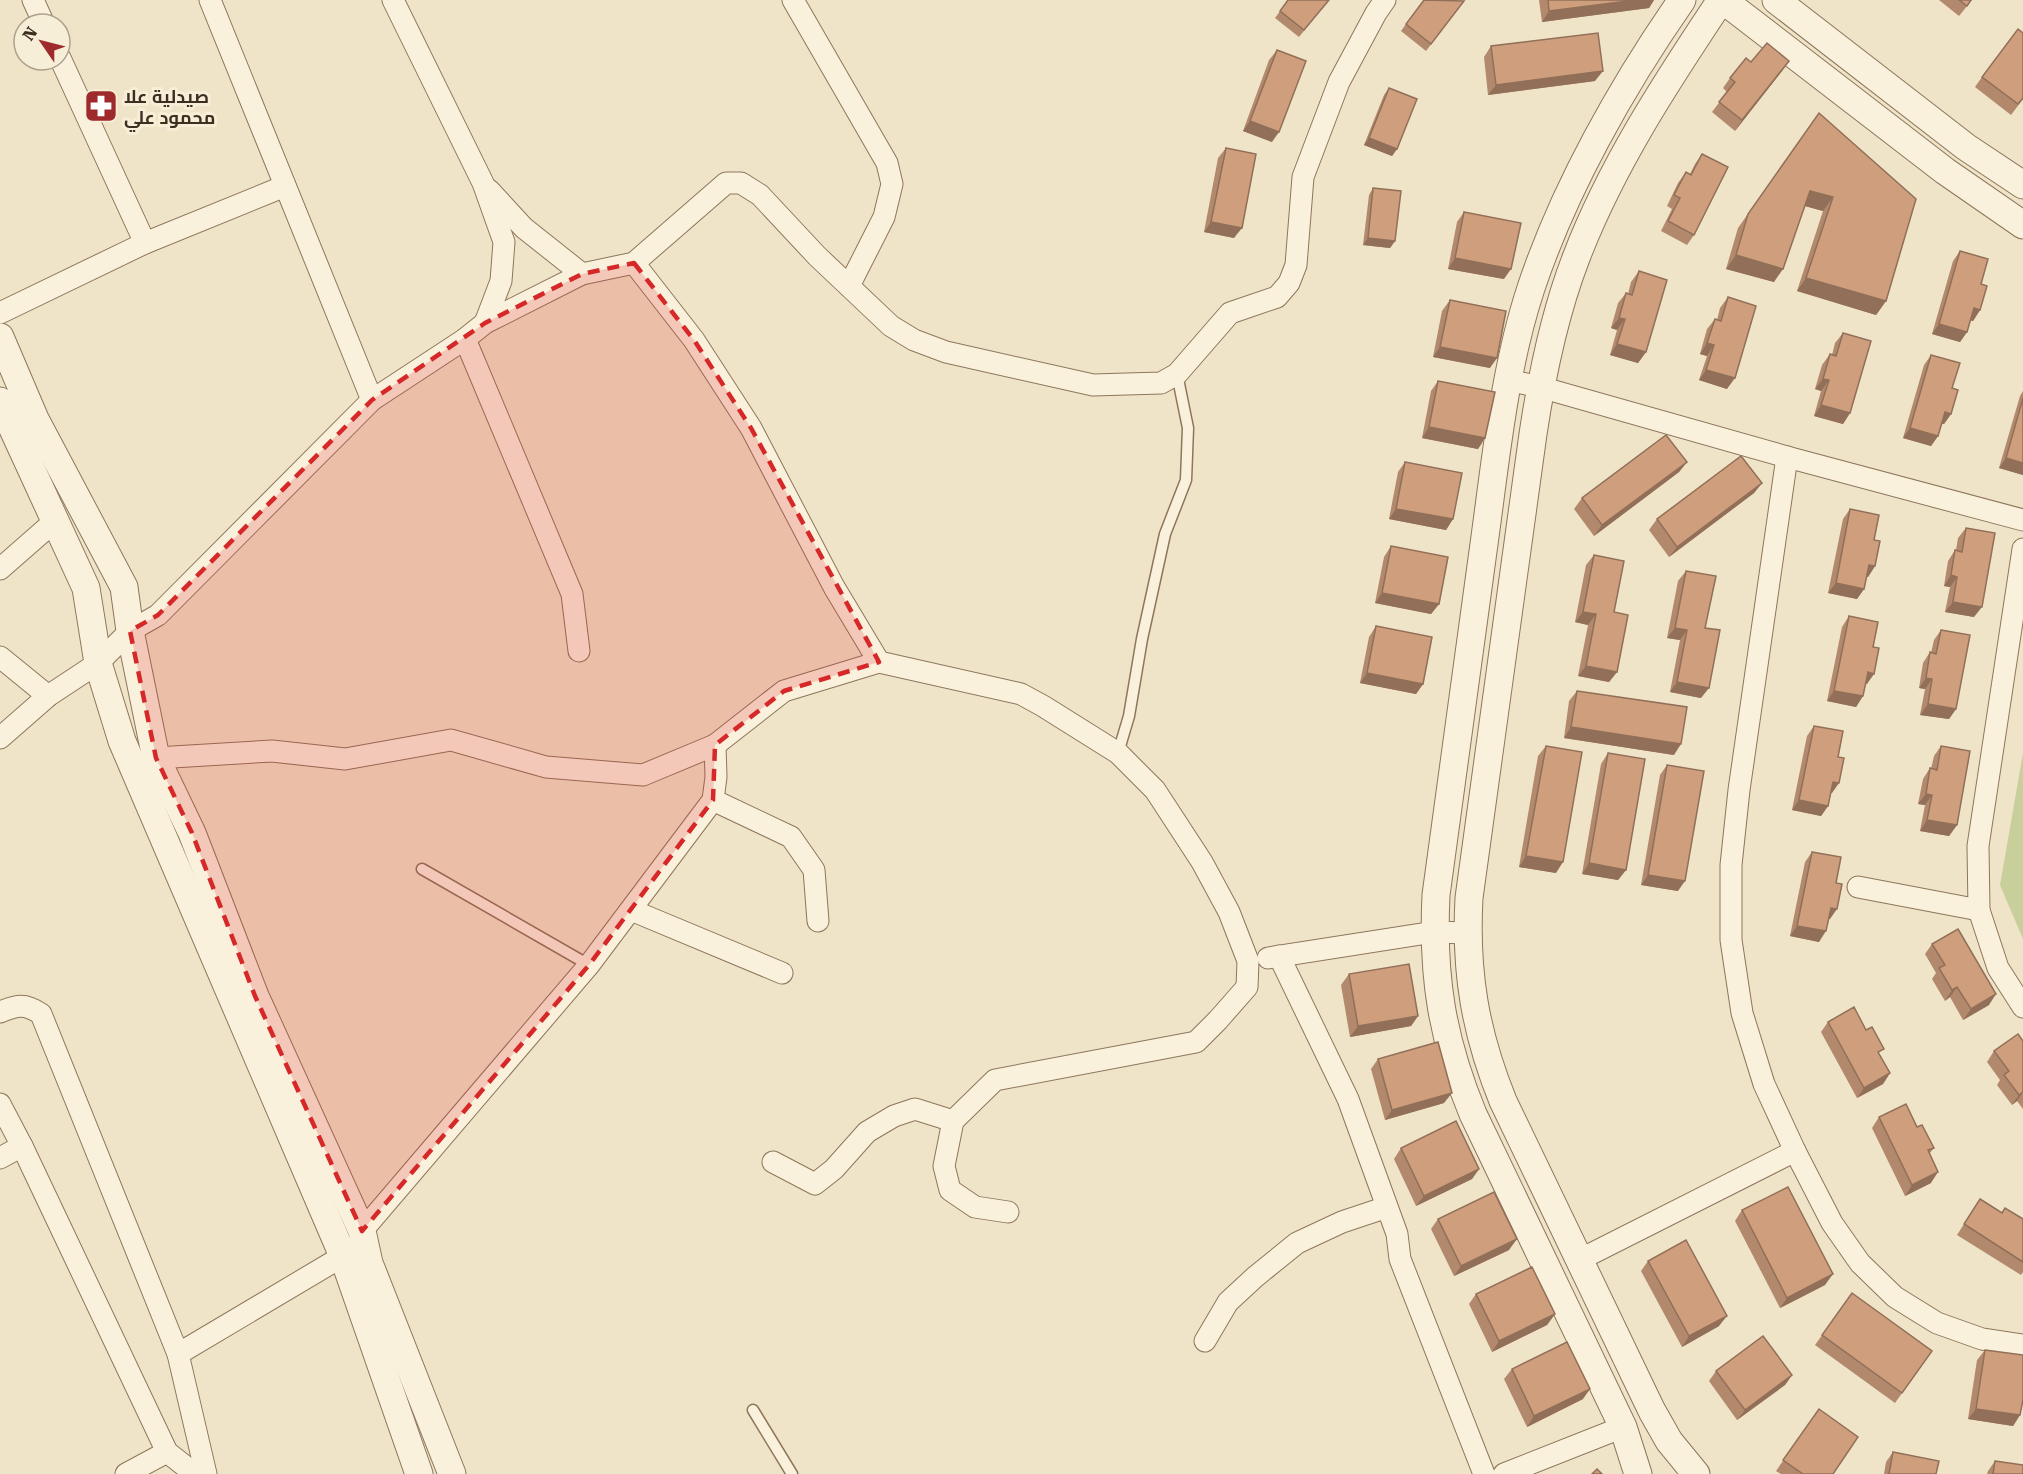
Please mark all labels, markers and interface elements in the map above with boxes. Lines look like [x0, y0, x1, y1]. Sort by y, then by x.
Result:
north arrow [12, 12, 72, 72]
text: N [19, 23, 41, 44]
place label: صيدلية علا محمود علي [124, 86, 215, 133]
pharmacy icon: صيدلية علا محمود علي [83, 88, 119, 124]

